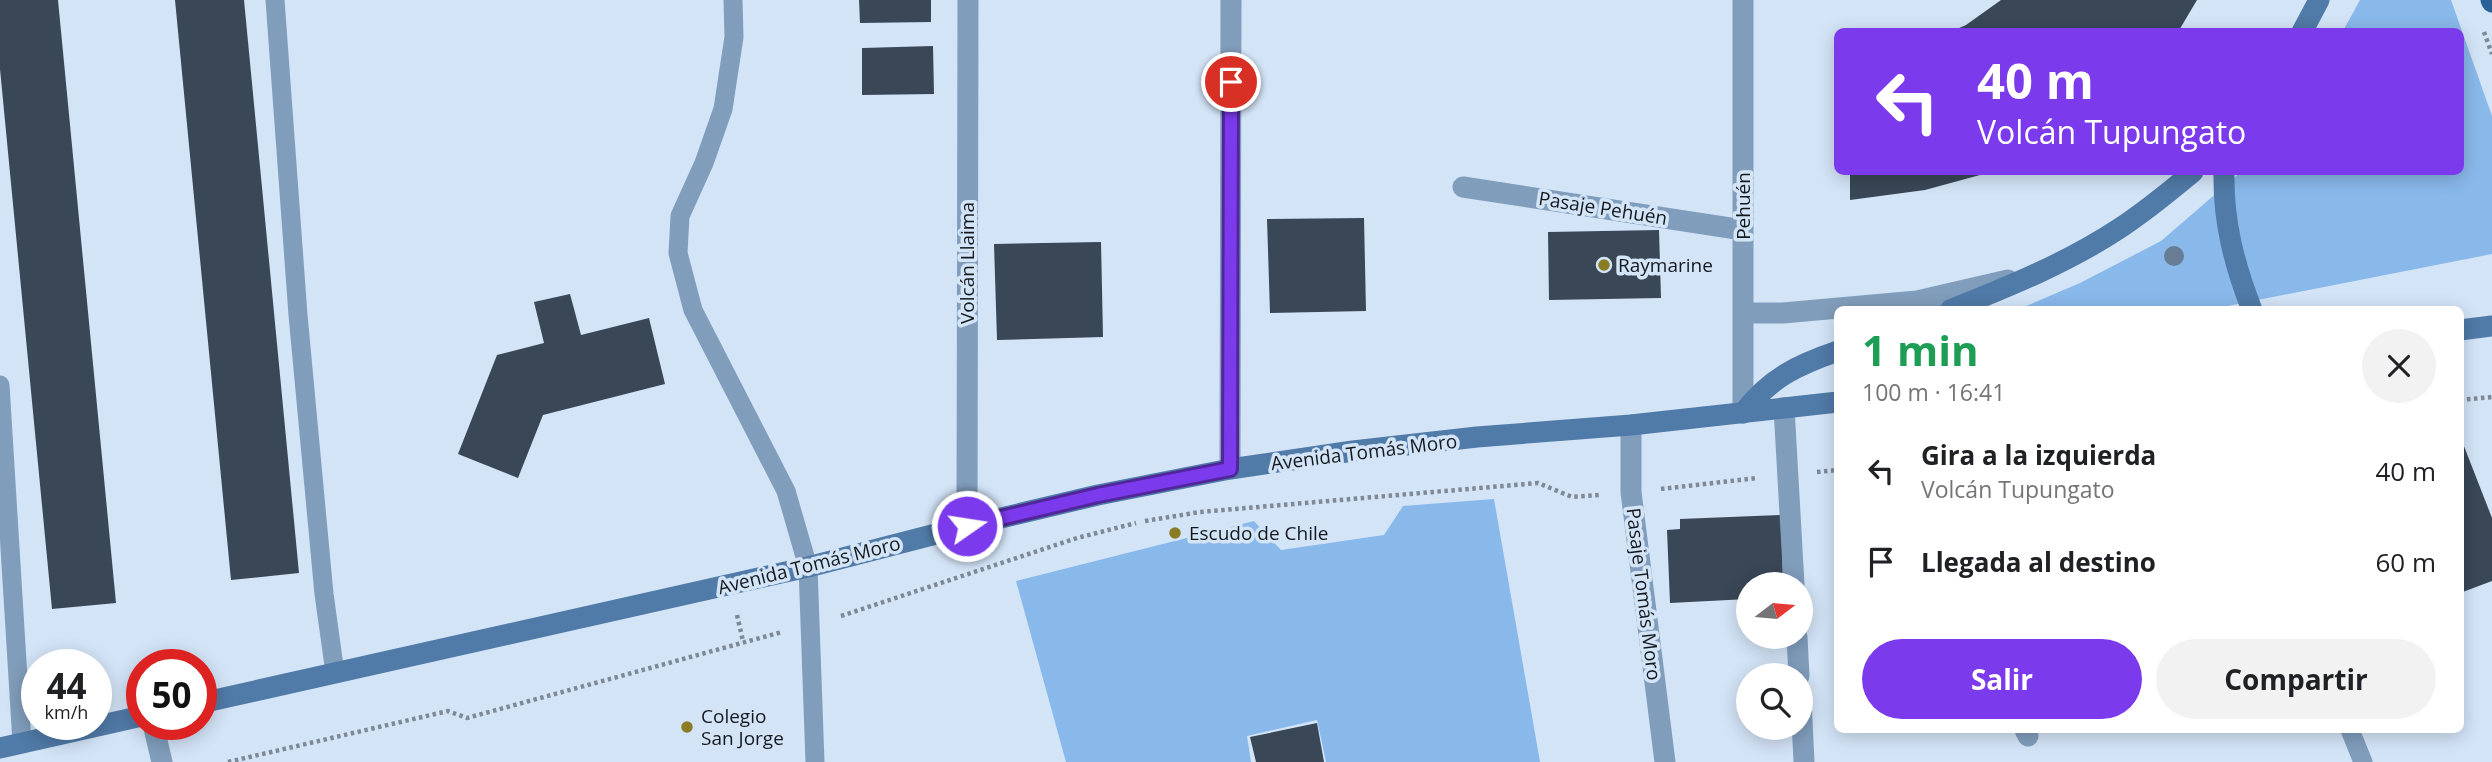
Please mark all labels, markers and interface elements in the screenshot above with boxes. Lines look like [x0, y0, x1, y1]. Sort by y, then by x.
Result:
text: 40 m [1977, 47, 2094, 113]
pin [1201, 52, 1261, 112]
icon: left [1862, 56, 1953, 147]
icon: arrive [1212, 63, 1250, 101]
text: Volcán Tupungato [1977, 110, 2246, 153]
street label: Pehuén [1730, 172, 1756, 240]
street label: Pasaje Pehuén [1537, 185, 1669, 231]
street label: Volcán Llaima [954, 202, 980, 324]
place label: Raymarine [1618, 252, 1713, 278]
marker: Raymarine [1596, 257, 1612, 273]
text: 1 min [1862, 321, 1979, 378]
button: close [2362, 329, 2436, 403]
text: 100 m · 16:41 [1862, 376, 2005, 408]
street label: Avenida Tomás Moro [1269, 428, 1459, 476]
text: Gira a la izquierda [1921, 437, 2156, 473]
icon: left [1862, 452, 1900, 490]
text: 40 m [2375, 453, 2436, 489]
text: Volcán Tupungato [1921, 473, 2115, 505]
position arrow [930, 489, 1004, 563]
street label: Pasaje Tomás Moro [1621, 506, 1667, 682]
place label: Escudo de Chile [1189, 520, 1328, 546]
marker: Escudo de Chile [1167, 525, 1183, 541]
street label: Avenida Tomás Moro [715, 530, 903, 600]
icon: arrive [1862, 543, 1900, 581]
text: Llegada al destino [1921, 544, 2156, 580]
text: 60 m [2375, 544, 2436, 580]
north arrow [1736, 572, 1813, 649]
map controls [1736, 572, 1813, 740]
button: Salir [1862, 639, 2142, 719]
button: Compartir [2156, 639, 2436, 719]
speed limit sign: 50 [126, 649, 217, 740]
text: 44 [46, 662, 87, 709]
button: search [1736, 663, 1813, 740]
text: km/h [45, 700, 88, 724]
place label: Colegio San Jorge [701, 703, 784, 751]
marker: Colegio San Jorge [679, 719, 695, 735]

